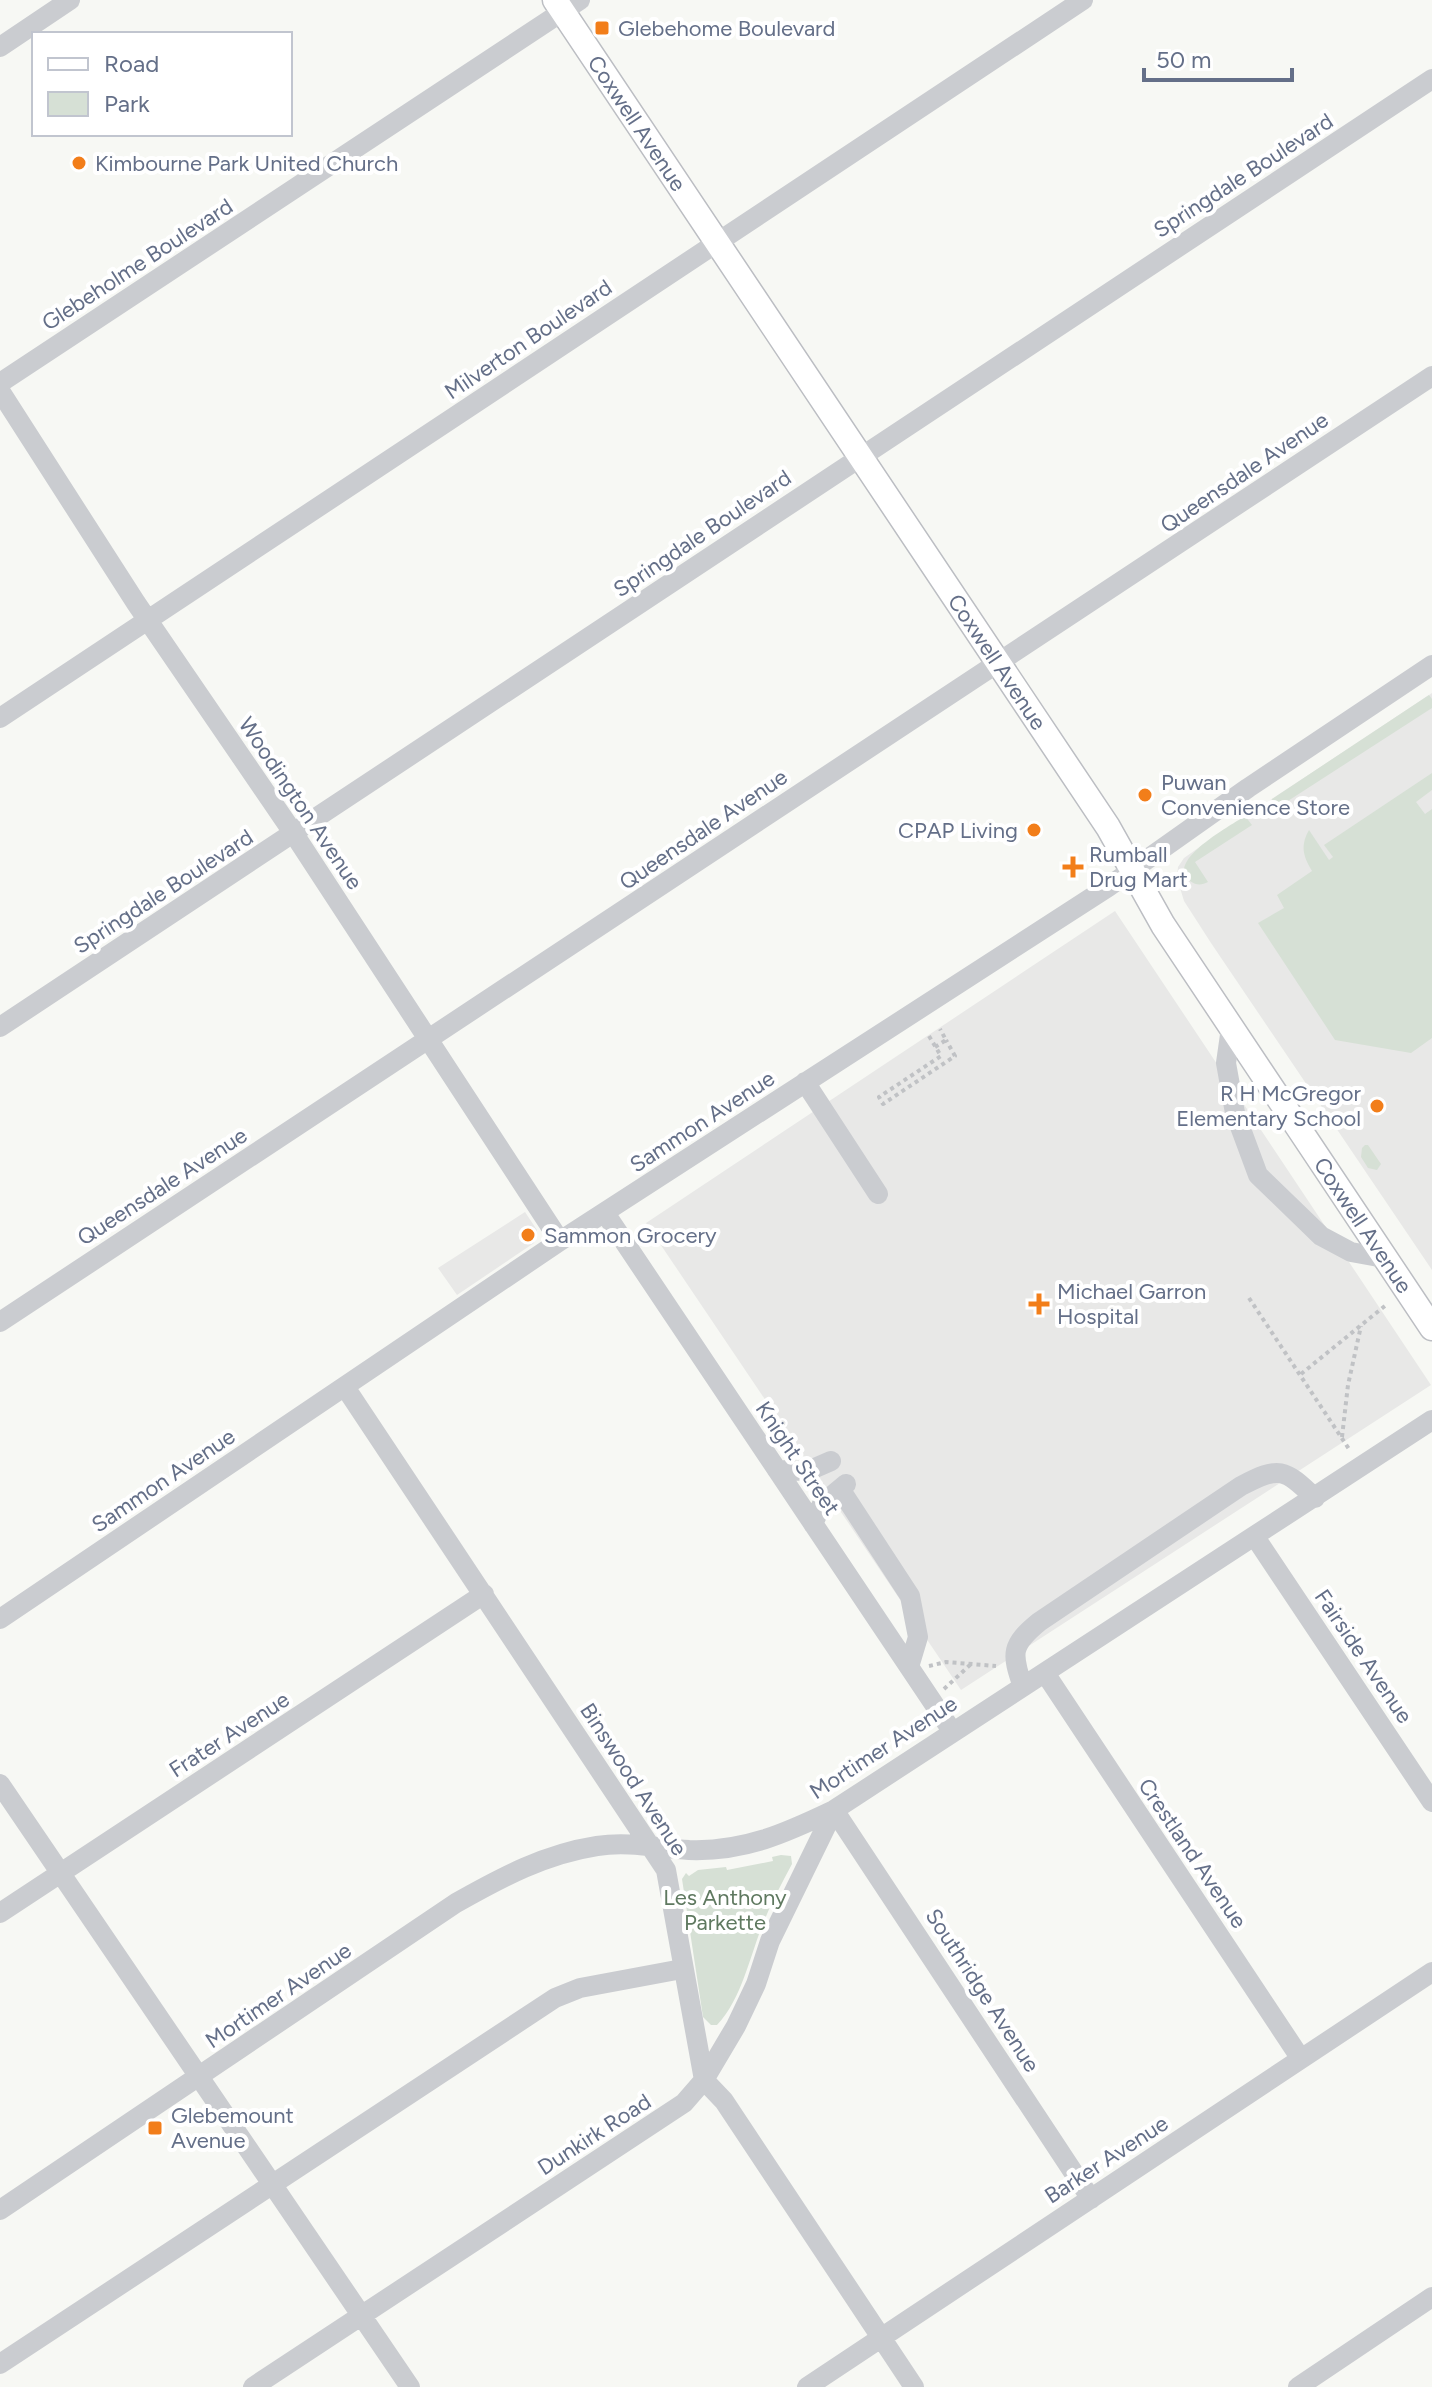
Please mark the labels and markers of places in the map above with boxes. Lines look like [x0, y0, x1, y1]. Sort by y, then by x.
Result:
place label: Glebehome Boulevard [618, 15, 835, 42]
marker: Glebehome Boulevard [593, 19, 611, 37]
place label: Kimbourne Park United Church [95, 150, 398, 177]
marker: Kimbourne Park United Church [70, 154, 88, 172]
place label: Puwan Convenience Store [1161, 769, 1350, 821]
marker: Puwan Convenience Store [1136, 786, 1154, 804]
place label: CPAP Living [898, 817, 1018, 844]
marker: CPAP Living [1025, 821, 1043, 839]
place label: Rumball Drug Mart [1089, 841, 1188, 893]
marker: Rumball Drug Mart [1064, 858, 1082, 876]
place label: R H McGregor Elementary School [1176, 1080, 1362, 1132]
marker: R H McGregor Elementary School [1368, 1097, 1386, 1115]
place label: Sammon Grocery [544, 1222, 717, 1249]
marker: Sammon Grocery [519, 1226, 537, 1244]
place label: Michael Garron Hospital [1057, 1278, 1206, 1330]
marker: Michael Garron Hospital [1028, 1293, 1050, 1315]
place label: Glebemount Avenue [171, 2102, 294, 2154]
marker: Glebemount Avenue [146, 2119, 164, 2137]

